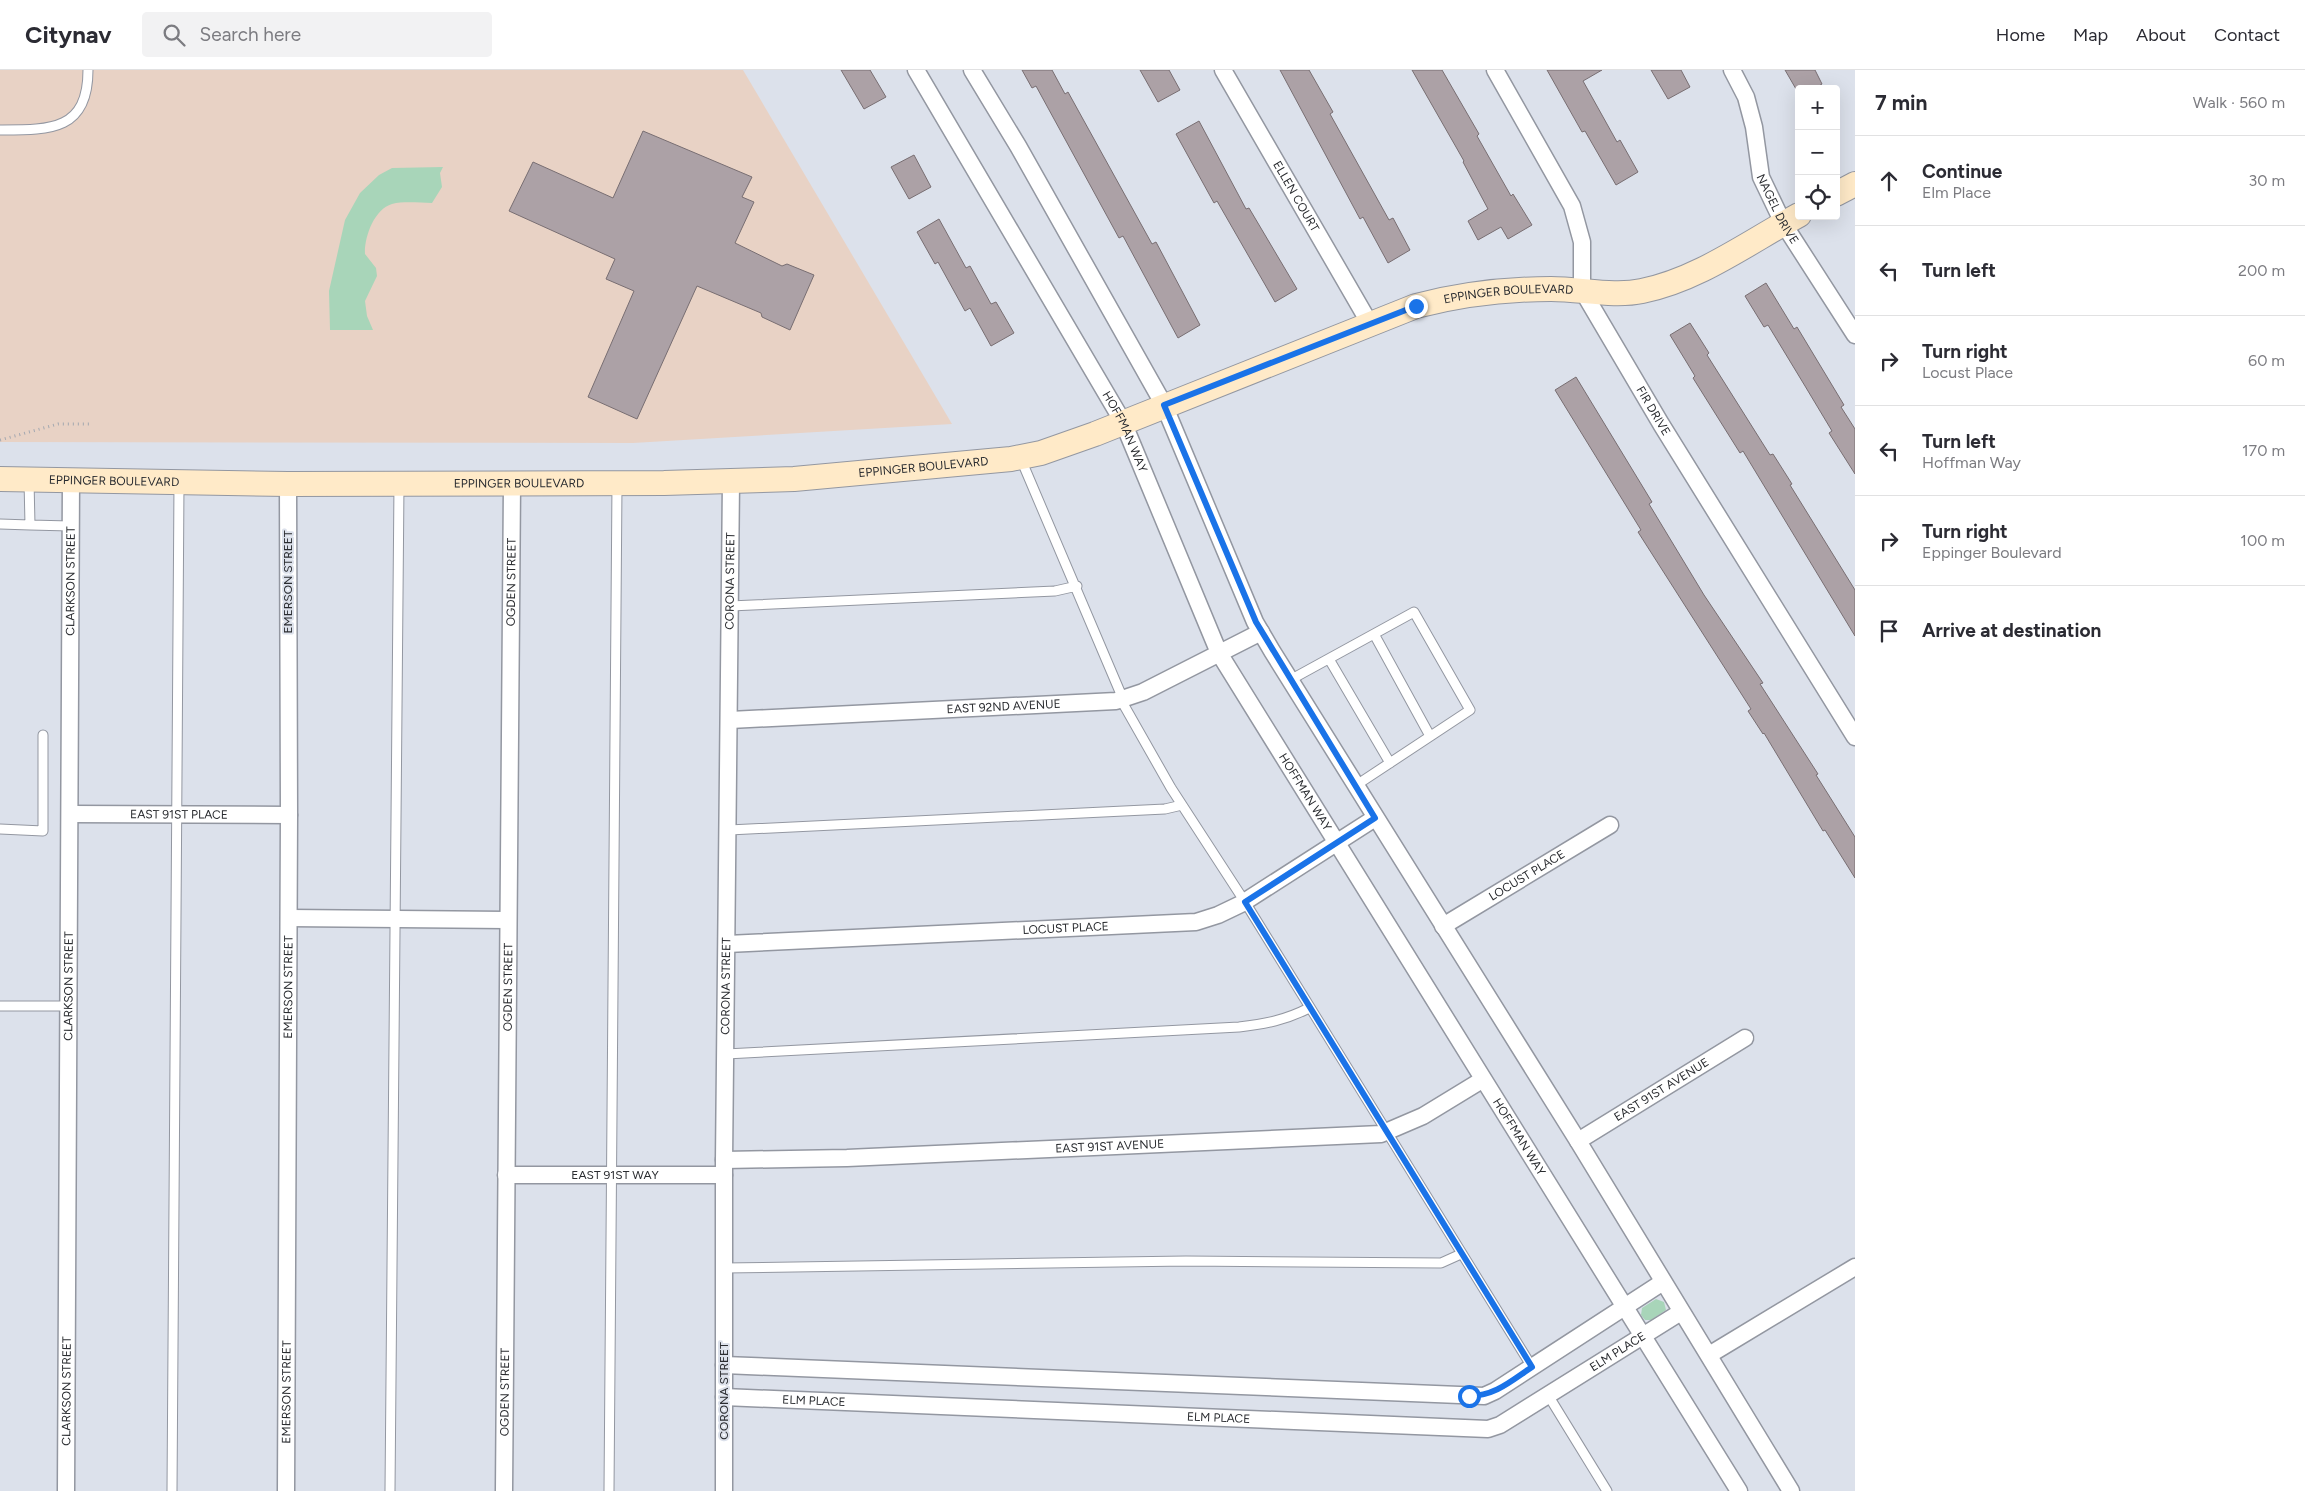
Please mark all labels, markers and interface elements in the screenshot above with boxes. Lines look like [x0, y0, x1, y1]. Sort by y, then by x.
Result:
search box [142, 12, 492, 57]
text: Citynav [25, 20, 112, 49]
icon: search [160, 21, 188, 49]
text: Search here [200, 23, 301, 46]
text: Home [1996, 24, 2045, 46]
text: Map [2073, 24, 2108, 46]
text: About [2136, 24, 2186, 46]
text: Contact [2214, 24, 2280, 46]
map controls [1795, 85, 1840, 220]
button: + [1795, 85, 1840, 130]
text: 7 min [1875, 90, 1927, 115]
text: Walk · 560 m [2193, 93, 2285, 112]
button: − [1795, 130, 1840, 175]
street label: ELLEN COURT [1270, 158, 1322, 235]
text: Continue [1922, 160, 2002, 183]
icon: ahead [1875, 167, 1903, 195]
text: 30 m [2248, 171, 2285, 190]
street label: NAGEL DRIVE [1754, 172, 1802, 247]
button: locate [1795, 175, 1840, 220]
text: Elm Place [1922, 183, 1991, 202]
icon: left [1875, 257, 1903, 285]
text: Turn left [1922, 259, 1996, 282]
text: 200 m [2238, 261, 2285, 280]
street label: EPPINGER BOULEVARD [1442, 282, 1574, 306]
route end [1405, 295, 1428, 318]
text: Turn right [1922, 340, 2008, 363]
icon: right [1875, 347, 1903, 375]
text: 60 m [2248, 351, 2285, 370]
text: Locust Place [1922, 363, 2013, 382]
street label: FIR DRIVE [1633, 384, 1673, 438]
street label: HOFFMAN WAY [1099, 389, 1150, 475]
text: Turn left [1922, 430, 1996, 453]
icon: left [1875, 437, 1903, 465]
text: 170 m [2242, 441, 2285, 460]
text: Hoffman Way [1922, 453, 2021, 472]
street label: EPPINGER BOULEVARD [858, 454, 989, 480]
street label: EPPINGER BOULEVARD [49, 473, 179, 489]
street label: EPPINGER BOULEVARD [454, 476, 584, 491]
text: Turn right [1922, 520, 2008, 543]
street label: CLARKSON STREET [63, 526, 78, 636]
icon: right [1875, 527, 1903, 555]
street label: EMERSON STREET [281, 530, 295, 634]
text: 100 m [2240, 531, 2285, 550]
street label: CORONA STREET [722, 532, 737, 630]
street label: OGDEN STREET [504, 537, 519, 626]
text: Eppinger Boulevard [1922, 543, 2062, 562]
icon: arrive [1875, 617, 1903, 645]
text: Arrive at destination [1922, 619, 2101, 642]
street label: EAST 92ND AVENUE [946, 697, 1061, 716]
street label: HOFFMAN WAY [1276, 751, 1335, 834]
street label: EAST 91ST PLACE [130, 807, 228, 822]
street label: LOCUST PLACE [1486, 847, 1567, 904]
street label: LOCUST PLACE [1022, 919, 1109, 937]
street label: CLARKSON STREET [61, 931, 76, 1041]
street label: EMERSON STREET [281, 935, 295, 1039]
street label: CORONA STREET [718, 937, 733, 1035]
street label: OGDEN STREET [501, 942, 515, 1031]
street label: EAST 91ST AVENUE [1611, 1055, 1711, 1124]
street label: HOFFMAN WAY [1490, 1096, 1549, 1179]
street label: EAST 91ST AVENUE [1055, 1137, 1164, 1156]
street label: EAST 91ST WAY [571, 1168, 659, 1182]
street label: ELM PLACE [1587, 1329, 1648, 1374]
street label: CLARKSON STREET [59, 1336, 74, 1446]
street label: EMERSON STREET [279, 1340, 294, 1444]
street label: CORONA STREET [717, 1342, 731, 1440]
street label: OGDEN STREET [497, 1347, 512, 1436]
route start [1458, 1385, 1481, 1408]
street label: ELM PLACE [782, 1392, 846, 1409]
street label: ELM PLACE [1187, 1409, 1250, 1426]

